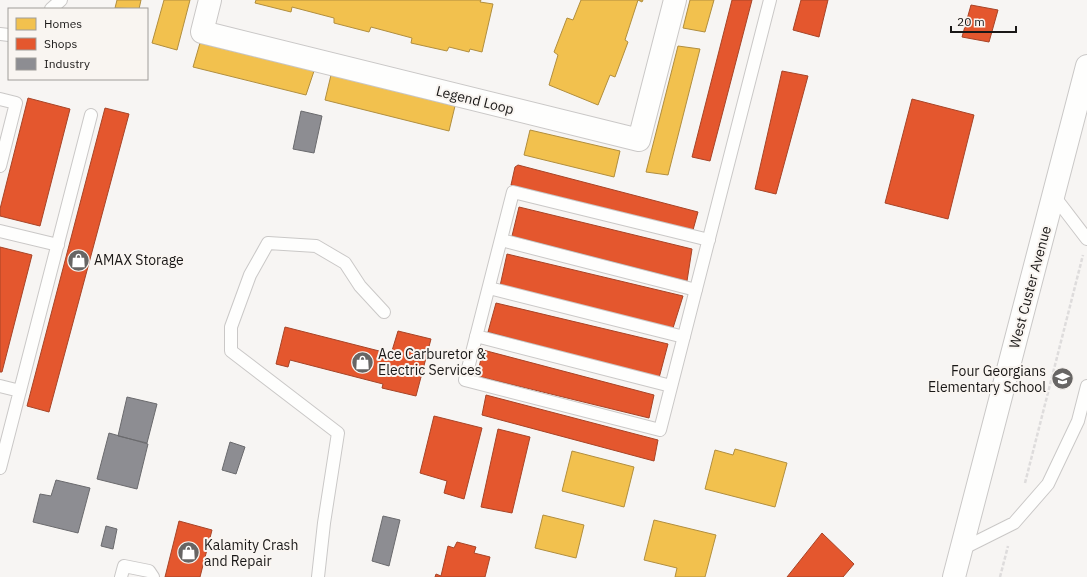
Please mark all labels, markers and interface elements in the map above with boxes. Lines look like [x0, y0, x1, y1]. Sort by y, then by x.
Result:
legend [8, 8, 148, 80]
scale bar [951, 8, 1016, 34]
text: 20 m [957, 14, 985, 29]
text: Homes [44, 16, 82, 31]
text: Shops [44, 36, 77, 51]
text: Industry [44, 56, 90, 71]
street label: Legend Loop [434, 82, 516, 118]
street label: West Custer Avenue [1005, 224, 1055, 350]
shop icon: AMAX Storage [65, 247, 91, 273]
place label: AMAX Storage [94, 251, 184, 269]
place label: Ace Carburetor & Electric Services [378, 345, 486, 379]
shop icon: Ace Carburetor & Electric Services [349, 349, 375, 375]
place label: Four Georgians Elementary School [928, 362, 1046, 396]
school or university icon: Four Georgians Elementary School [1049, 366, 1075, 392]
place label: Kalamity Crash and Repair [204, 536, 298, 570]
shop icon: Kalamity Crash and Repair [175, 540, 201, 566]

